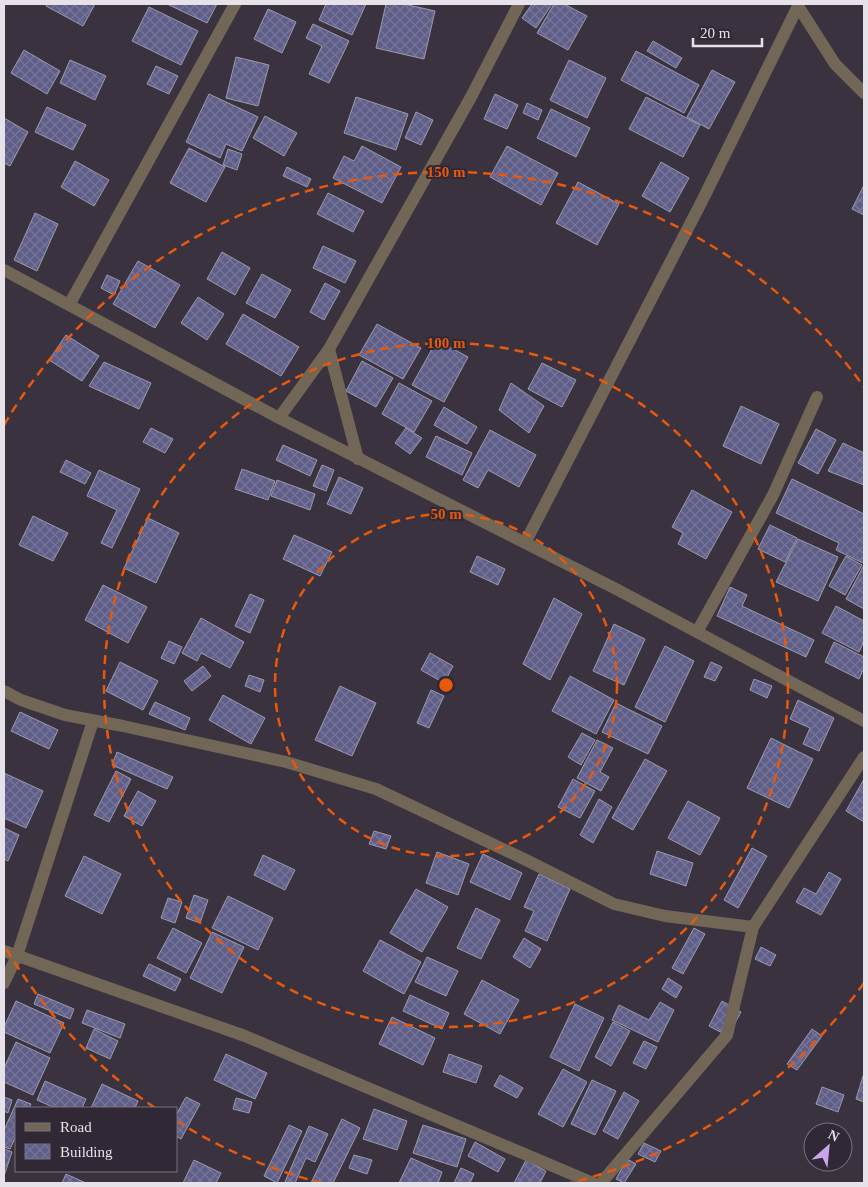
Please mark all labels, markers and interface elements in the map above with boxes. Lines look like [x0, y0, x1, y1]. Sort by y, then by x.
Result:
scale bar [693, 15, 762, 47]
text: 20 m [700, 25, 731, 41]
text: 150 m [427, 164, 466, 180]
text: 100 m [427, 335, 466, 351]
text: 50 m [430, 506, 462, 522]
centre of rings [437, 676, 455, 694]
legend [15, 1107, 178, 1172]
text: Road [60, 1119, 92, 1135]
north arrow [803, 1122, 853, 1172]
text: N [826, 1127, 842, 1145]
text: Building [60, 1144, 113, 1160]

